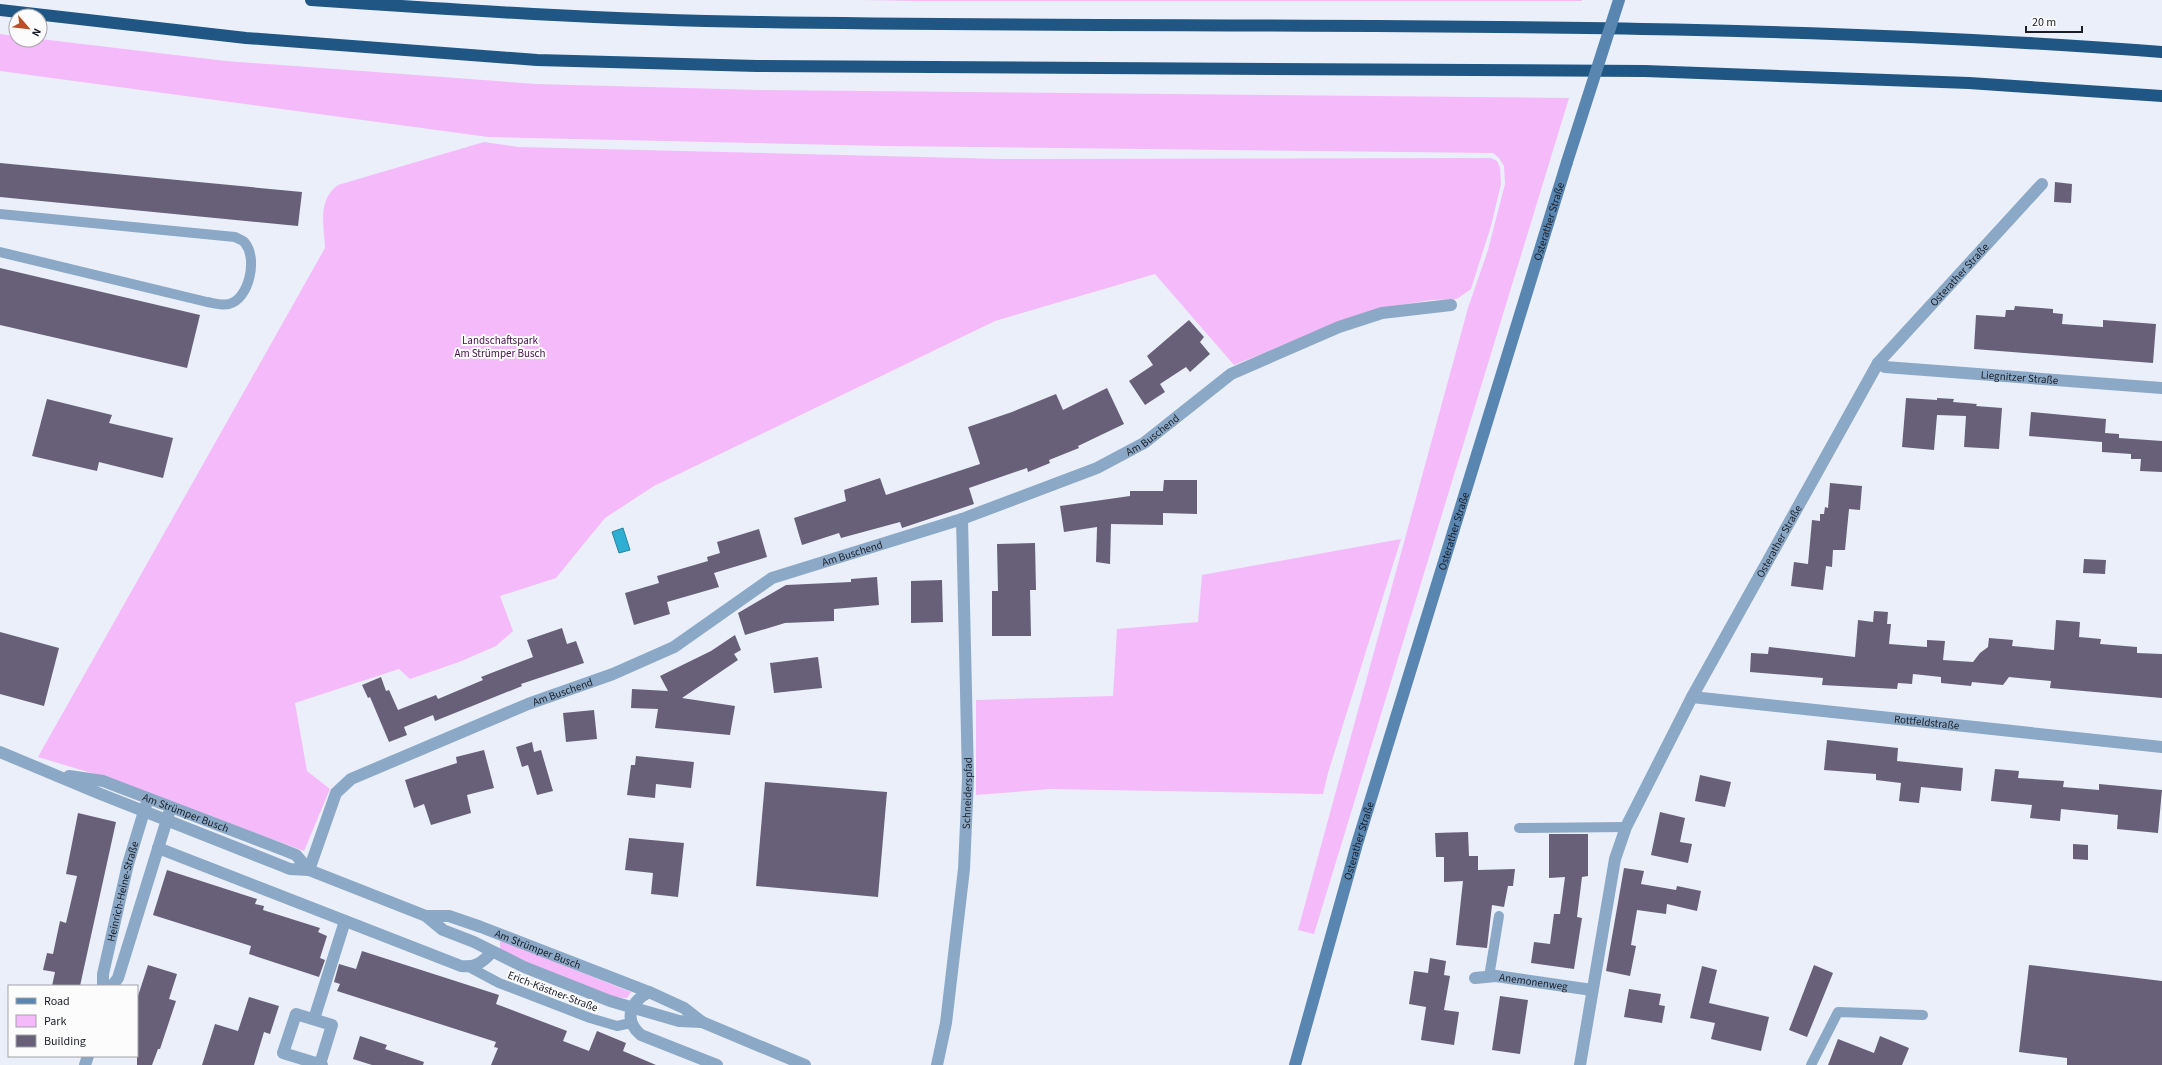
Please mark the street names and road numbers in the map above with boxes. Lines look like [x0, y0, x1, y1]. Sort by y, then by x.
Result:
street label: Osterather Straße [1530, 180, 1568, 263]
street label: Osterather Straße [1927, 239, 1993, 310]
street label: Liegnitzer Straße [1980, 367, 2059, 388]
street label: Am Buschend [1123, 411, 1183, 459]
street label: Osterather Straße [1435, 490, 1473, 572]
street label: Osterather Straße [1753, 502, 1806, 580]
street label: Am Buschend [820, 537, 885, 570]
street label: Am Buschend [531, 675, 595, 710]
street label: Rottfeldstraße [1893, 712, 1961, 733]
street label: Schneiderspfad [959, 757, 976, 829]
street label: Am Strümper Busch [140, 790, 231, 836]
street label: Osterather Straße [1340, 799, 1378, 882]
street label: Heinrich-Heine-Straße [104, 839, 143, 943]
street label: Am Strümper Busch [493, 926, 583, 973]
street label: Erich-Kästner-Straße [506, 967, 600, 1016]
street label: Anemonenweg [1498, 970, 1569, 994]

